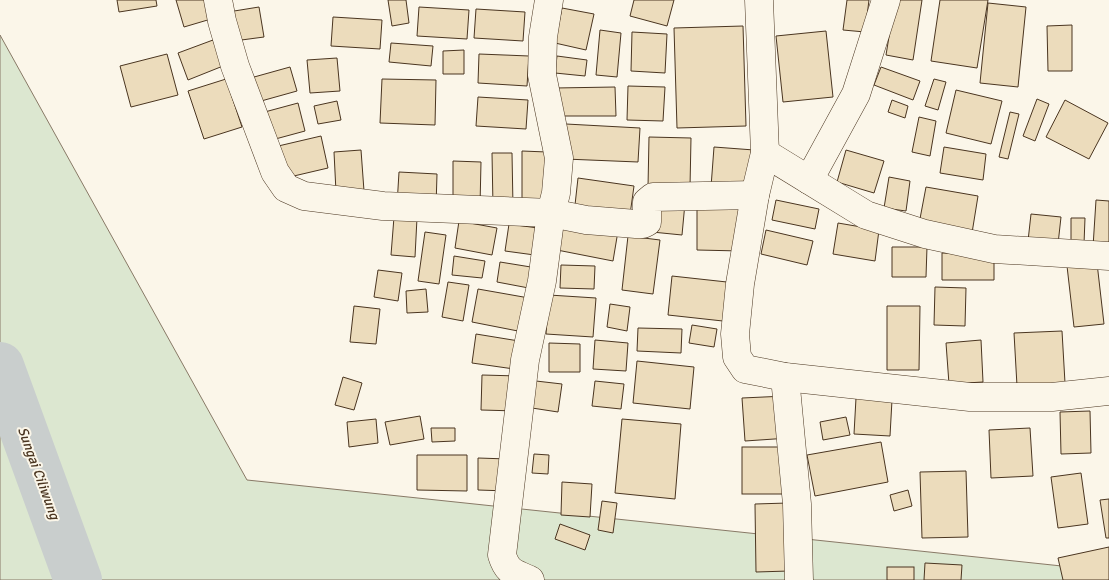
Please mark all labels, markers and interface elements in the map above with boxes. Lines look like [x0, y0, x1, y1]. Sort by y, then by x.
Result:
water label: Sungai Ciliwung [14, 425, 64, 523]

